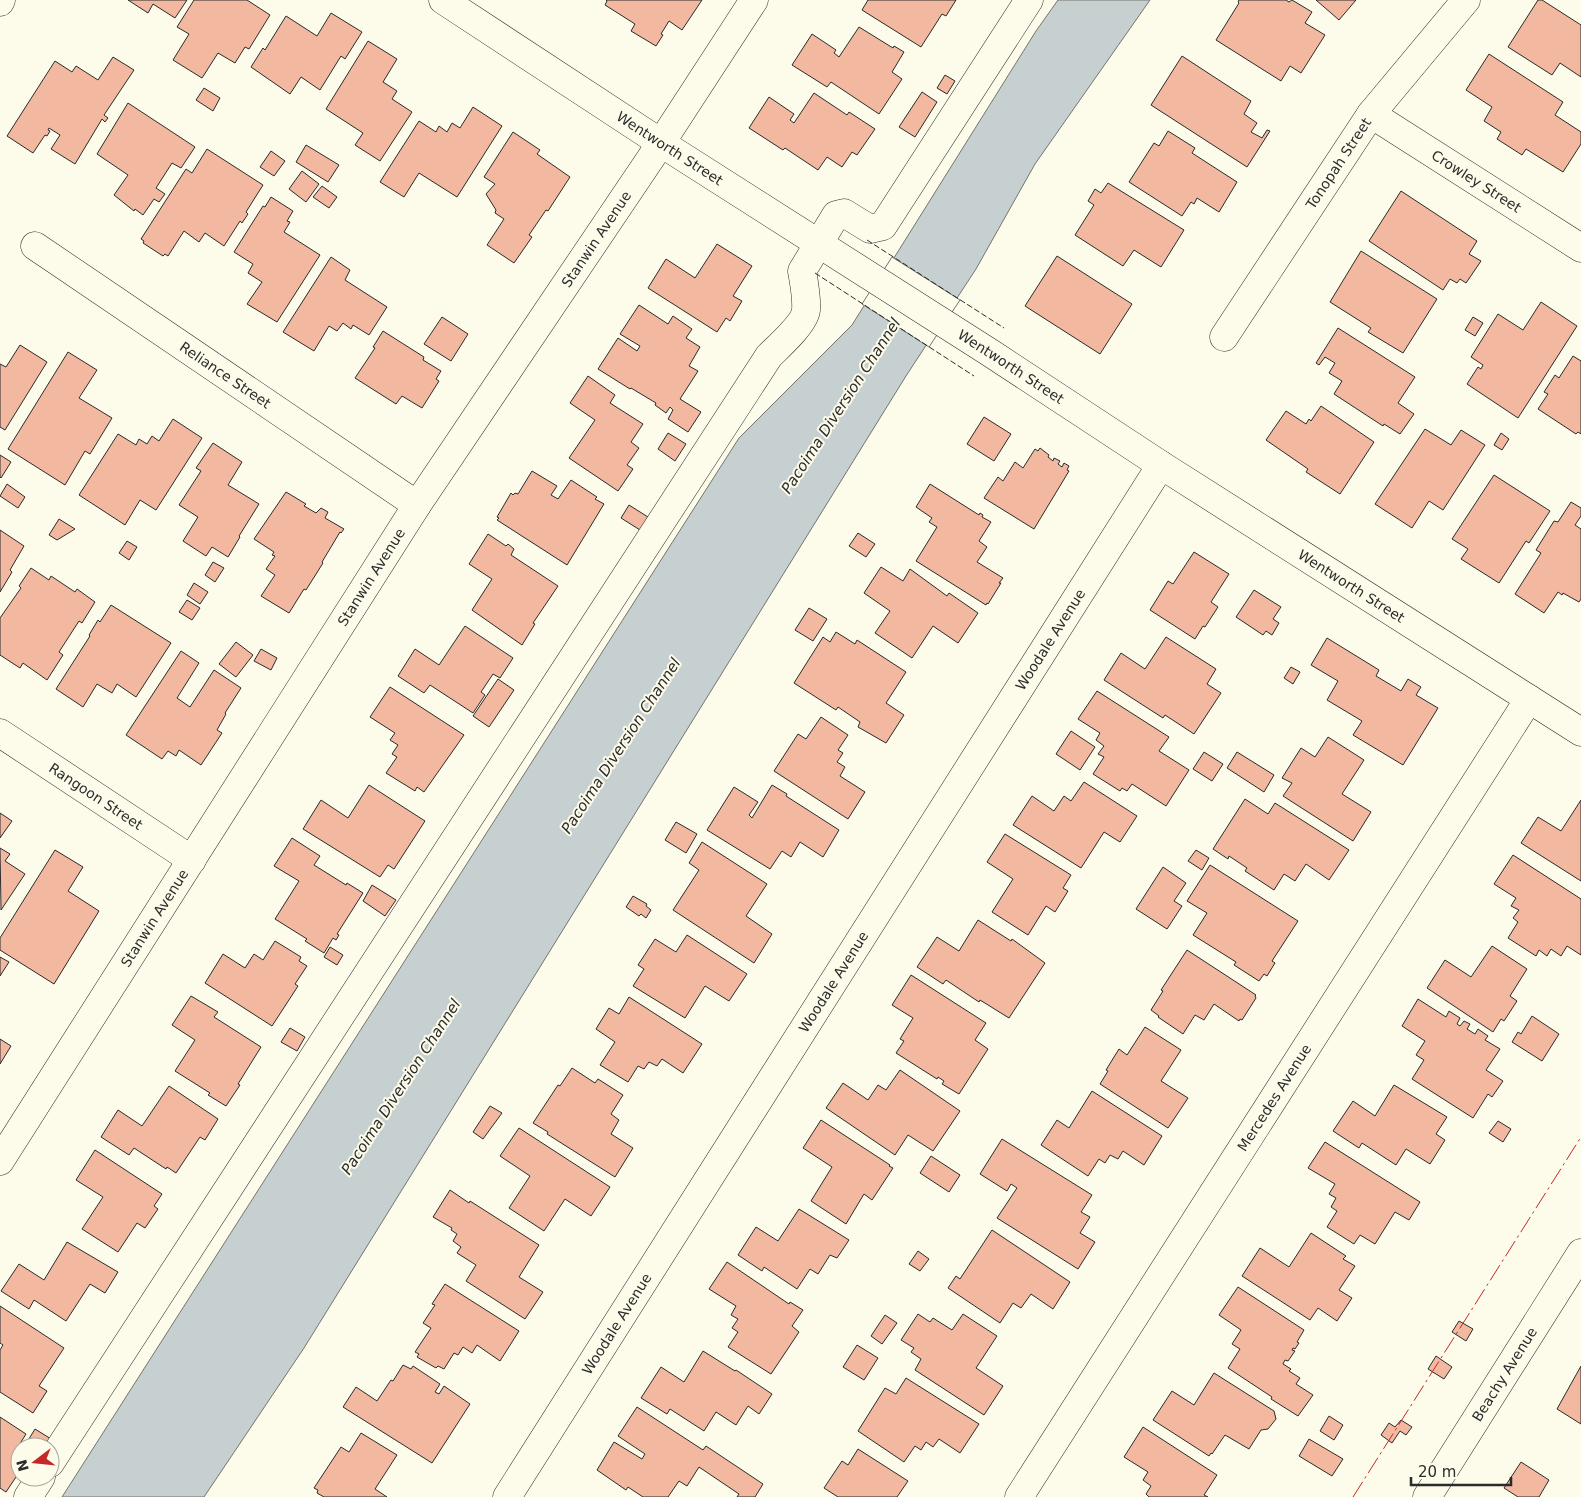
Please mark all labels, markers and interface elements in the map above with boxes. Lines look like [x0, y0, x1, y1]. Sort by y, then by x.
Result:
street label: Wentworth Street [614, 108, 726, 189]
street label: Tonopah Street [1302, 114, 1374, 213]
street label: Crowley Street [1429, 147, 1525, 216]
street label: Stanwin Avenue [558, 188, 634, 290]
water label: Pacoima Diversion Channel [778, 314, 905, 497]
street label: Wentworth Street [955, 326, 1067, 407]
street label: Reliance Street [177, 339, 274, 412]
street label: Stanwin Avenue [334, 525, 408, 629]
street label: Wentworth Street [1295, 546, 1408, 626]
street label: Woodale Avenue [1012, 586, 1088, 693]
water label: Pacoima Diversion Channel [558, 654, 685, 837]
street label: Rangoon Street [46, 760, 146, 833]
street label: Stanwin Avenue [118, 866, 191, 970]
street label: Woodale Avenue [796, 928, 872, 1035]
water label: Pacoima Diversion Channel [338, 995, 465, 1178]
street label: Mercedes Avenue [1234, 1041, 1314, 1154]
street label: Woodale Avenue [579, 1270, 655, 1377]
street label: Beachy Avenue [1469, 1324, 1540, 1424]
north arrow [10, 1437, 60, 1487]
scale bar [1411, 1454, 1511, 1486]
text: N [13, 1458, 32, 1473]
text: 20 m [1418, 1463, 1456, 1481]

